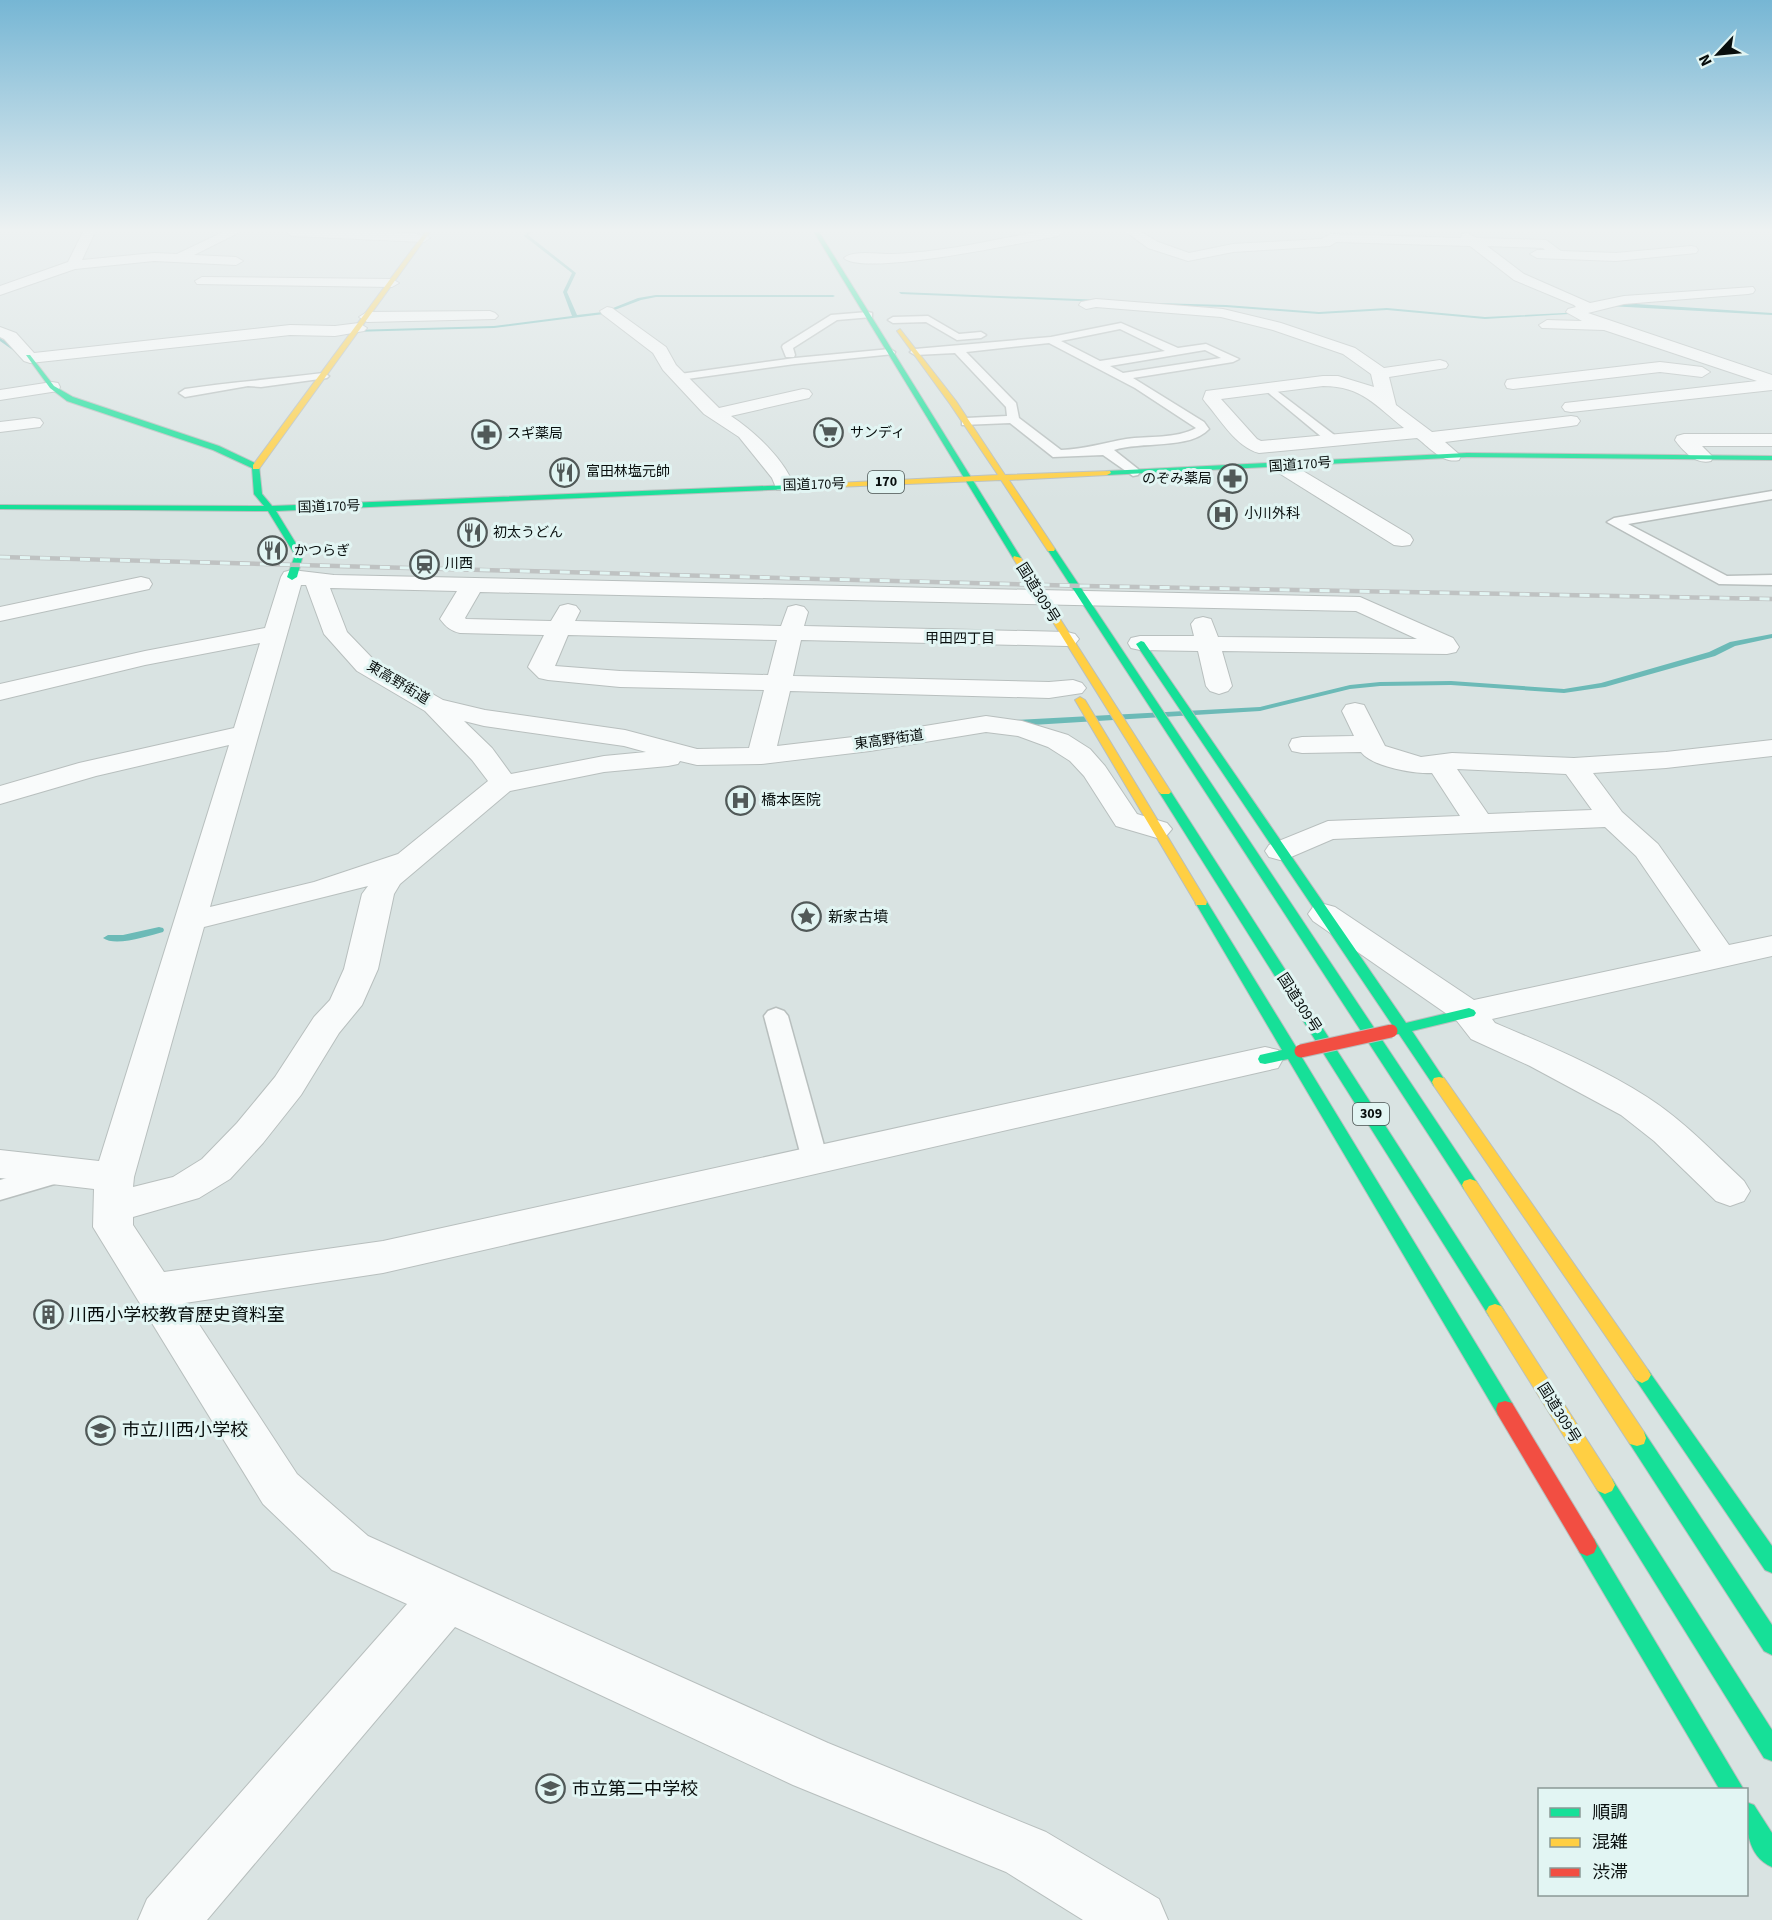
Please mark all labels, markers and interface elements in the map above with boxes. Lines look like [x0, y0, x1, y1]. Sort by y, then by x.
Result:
north arrow [1688, 24, 1748, 84]
text: N [1693, 51, 1718, 70]
supermarket icon: サンディ [813, 417, 845, 449]
pharmacy icon: スギ薬局 [470, 418, 502, 450]
place label: サンディ [850, 423, 905, 443]
place label: スギ薬局 [507, 424, 563, 444]
street label: 国道170号 [1268, 453, 1332, 477]
restaurant icon: 富田林塩元帥 [549, 456, 581, 488]
place label: 富田林塩元帥 [586, 462, 670, 482]
pharmacy icon: のぞみ薬局 [1217, 463, 1249, 495]
place label: のぞみ薬局 [1142, 469, 1212, 489]
road number: 170 [868, 471, 904, 493]
street label: 国道170号 [782, 474, 846, 496]
street label: 国道170号 [297, 496, 361, 518]
hospital icon: 小川外科 [1207, 498, 1239, 530]
place label: 小川外科 [1244, 504, 1300, 524]
restaurant icon: 初太うどん [456, 517, 488, 549]
place label: 初太うどん [493, 523, 563, 543]
restaurant icon: かつらぎ [257, 535, 289, 567]
place label: かつらぎ [294, 541, 350, 561]
station icon: 川西 [408, 548, 440, 580]
place label: 川西 [445, 554, 473, 574]
street label: 国道309号 [1011, 559, 1065, 627]
district label: 甲田四丁目 [925, 629, 995, 649]
street label: 東高野街道 [363, 656, 433, 710]
street label: 東高野街道 [853, 725, 925, 755]
hospital icon: 橋本医院 [724, 784, 756, 816]
place label: 橋本医院 [761, 790, 821, 811]
place icon: 新家古墳 [791, 901, 823, 933]
place label: 新家古墳 [828, 907, 888, 928]
street label: 国道309号 [1272, 969, 1326, 1037]
road number: 309 [1353, 1103, 1389, 1125]
building icon: 川西小学校教育歴史資料室 [32, 1299, 64, 1331]
place label: 川西小学校教育歴史資料室 [69, 1303, 285, 1328]
street label: 国道309号 [1532, 1379, 1586, 1447]
school or university icon: 市立川西小学校 [85, 1414, 117, 1446]
place label: 市立川西小学校 [122, 1418, 248, 1443]
school or university icon: 市立第二中学校 [535, 1773, 567, 1805]
place label: 市立第二中学校 [572, 1777, 698, 1802]
legend [1538, 1788, 1748, 1896]
text: 順調 [1592, 1800, 1628, 1825]
text: 混雑 [1592, 1830, 1628, 1855]
text: 渋滞 [1592, 1860, 1628, 1885]

